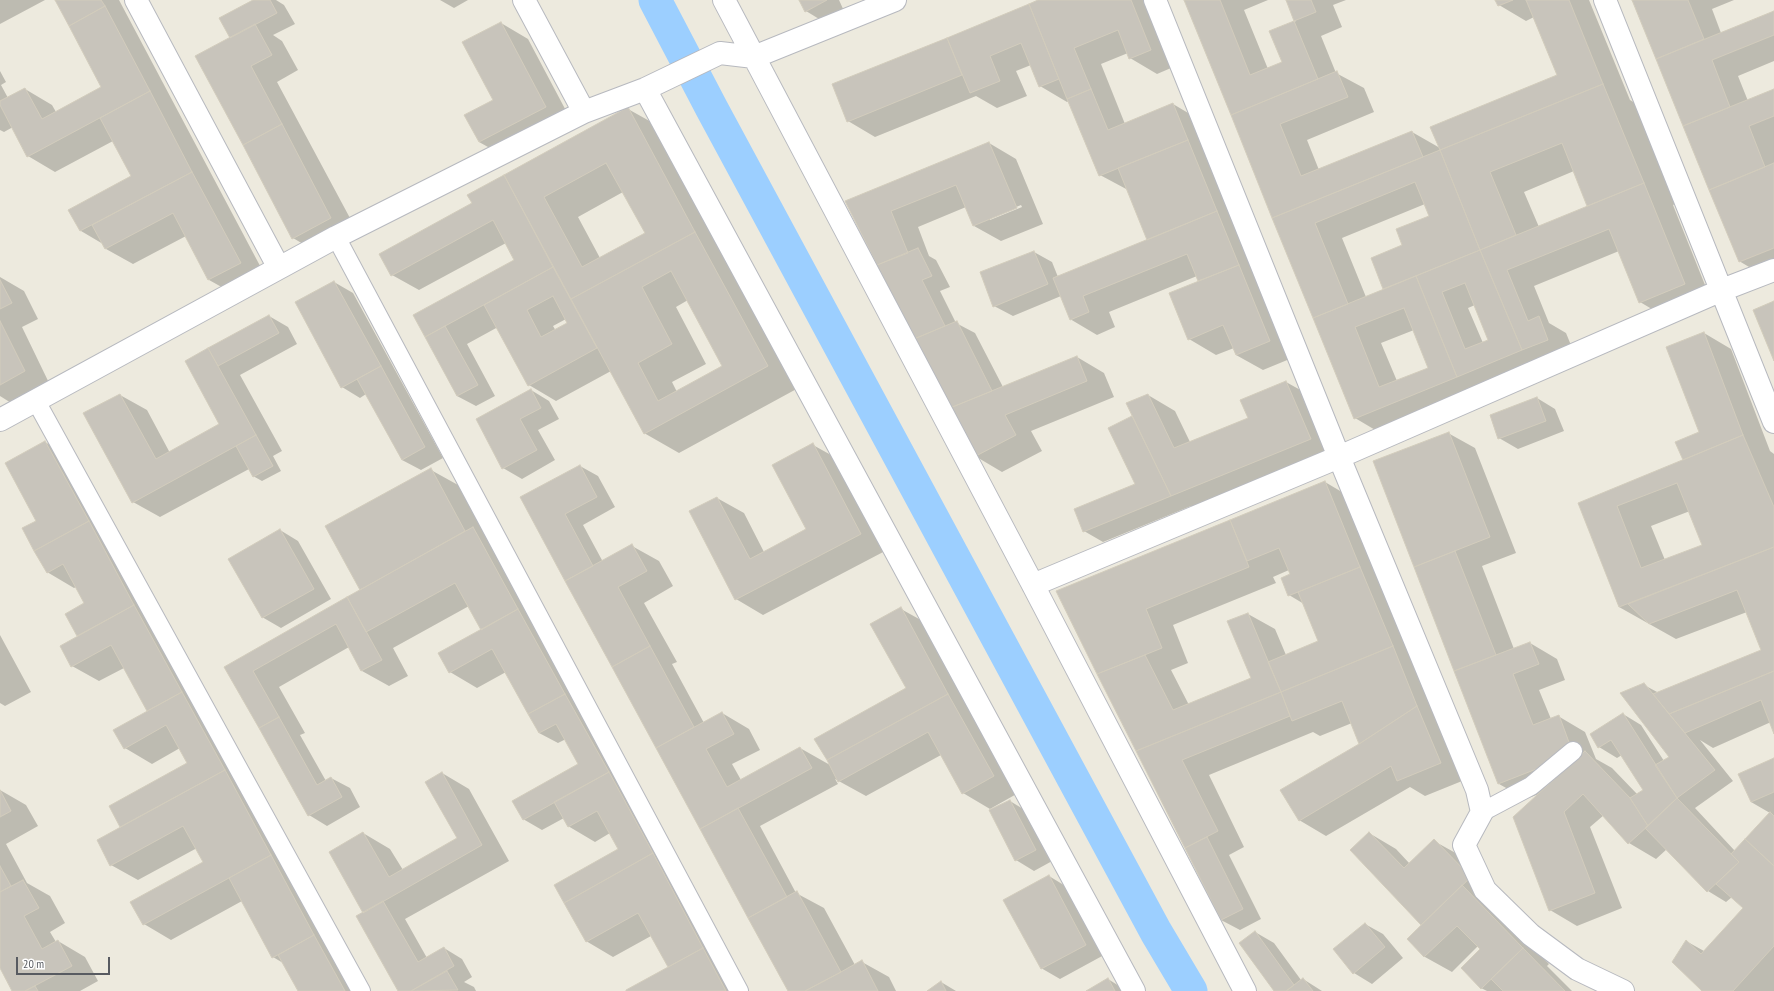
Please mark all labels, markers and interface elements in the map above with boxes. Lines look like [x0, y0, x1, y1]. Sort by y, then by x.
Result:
scale bar [18, 949, 112, 975]
text: 20 m [23, 956, 44, 971]

